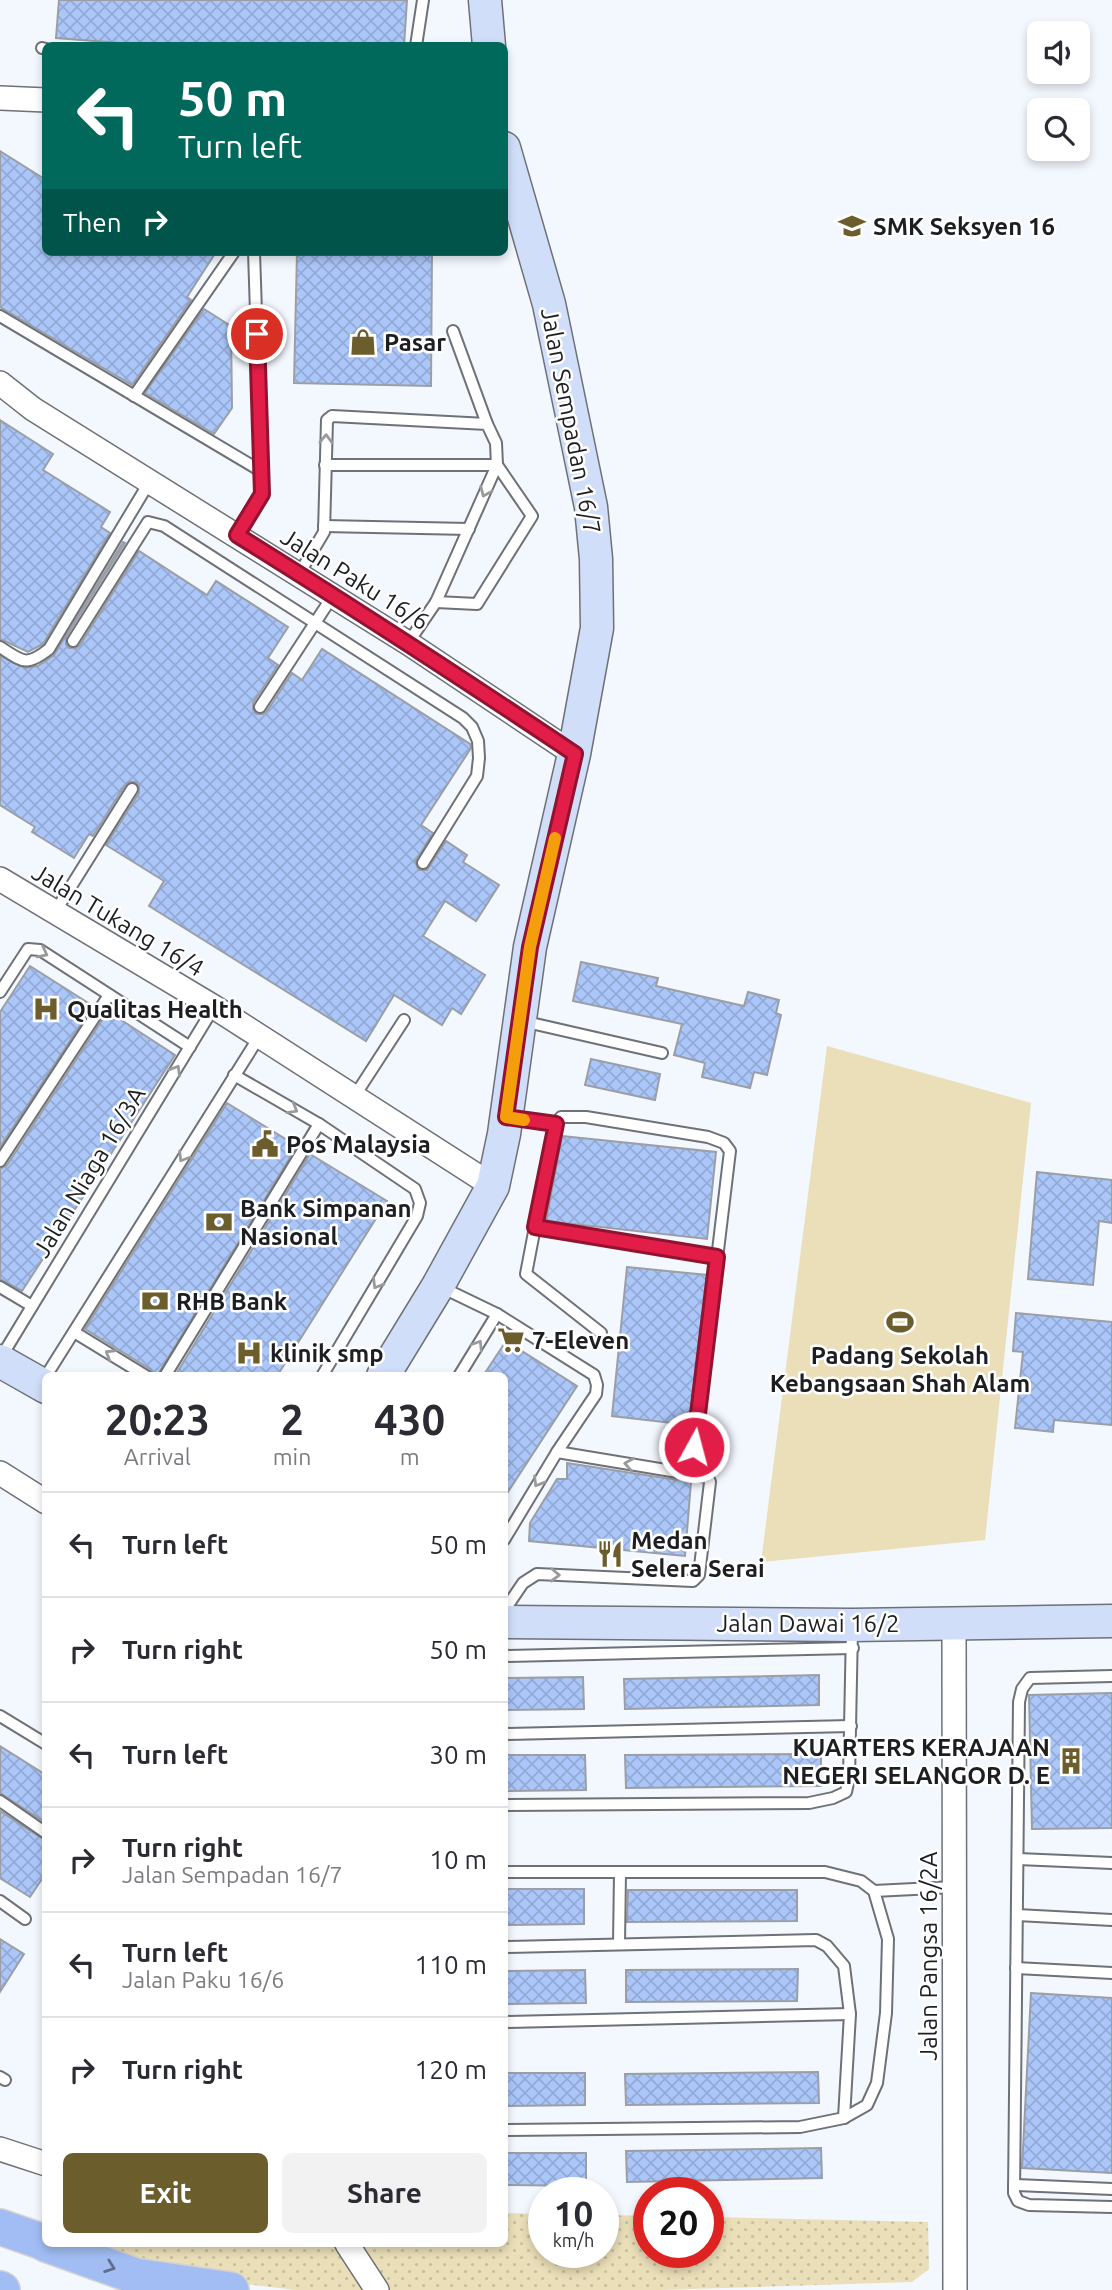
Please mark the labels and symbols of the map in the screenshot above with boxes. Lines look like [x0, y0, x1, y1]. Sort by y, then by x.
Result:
school or university icon: SMK Seksyen 16 [837, 211, 867, 241]
place label: SMK Seksyen 16 [873, 213, 1055, 240]
pin [227, 304, 287, 364]
street label: Jalan Sempadan 16/7 [536, 306, 606, 536]
shop icon: Pasar [348, 327, 378, 357]
place label: Pasar [384, 329, 446, 356]
one-way arrow [318, 433, 334, 443]
one-way arrow [479, 484, 493, 497]
street label: Jalan Paku 16/6 [276, 523, 434, 635]
street label: Jalan Tukang 16/4 [27, 858, 209, 982]
one-way arrow [36, 945, 48, 959]
hospital icon: Qualitas Health [31, 994, 61, 1024]
place label: Qualitas Health [67, 996, 243, 1023]
one-way arrow [167, 1065, 180, 1078]
street label: Jalan Niaga 16/3A [27, 1082, 151, 1262]
one-way arrow [286, 1101, 299, 1114]
public building icon: Pos Malaysia [250, 1129, 280, 1159]
place label: Pos Malaysia [286, 1131, 431, 1158]
one-way arrow [179, 1149, 192, 1162]
place label: Bank Simpanan Nasional [240, 1195, 412, 1250]
bank icon: Bank Simpanan Nasional [204, 1207, 234, 1237]
one-way arrow [372, 1276, 385, 1289]
bank icon: RHB Bank [140, 1286, 170, 1316]
place label: RHB Bank [176, 1288, 288, 1315]
sports icon: Padang Sekolah Kebangsaan Shah Alam [885, 1307, 915, 1337]
supermarket icon: 7-Eleven [496, 1325, 526, 1355]
place label: 7-Eleven [532, 1327, 629, 1354]
hospital icon: klinik smp [234, 1338, 264, 1368]
one-way arrow [470, 1339, 483, 1352]
place label: klinik smp [270, 1340, 384, 1367]
place label: Padang Sekolah Kebangsaan Shah Alam [770, 1342, 1030, 1397]
one-way arrow [105, 1349, 118, 1362]
position arrow [657, 1410, 731, 1484]
one-way arrow [623, 1457, 635, 1472]
one-way arrow [534, 1475, 547, 1488]
place label: Medan Selera Serai [631, 1527, 765, 1582]
restaurant icon: Medan Selera Serai [595, 1539, 625, 1569]
one-way arrow [550, 1567, 561, 1582]
street label: Jalan Dawai 16/2 [717, 1610, 899, 1637]
place label: KUARTERS KERAJAAN NEGERI SELANGOR D. E [782, 1734, 1050, 1789]
building icon: KUARTERS KERAJAAN NEGERI SELANGOR D. E [1056, 1746, 1086, 1776]
street label: Jalan Pangsa 16/2A [915, 1851, 942, 2061]
speed limit sign: 20 [633, 2177, 724, 2268]
one-way arrow [104, 2259, 116, 2273]

